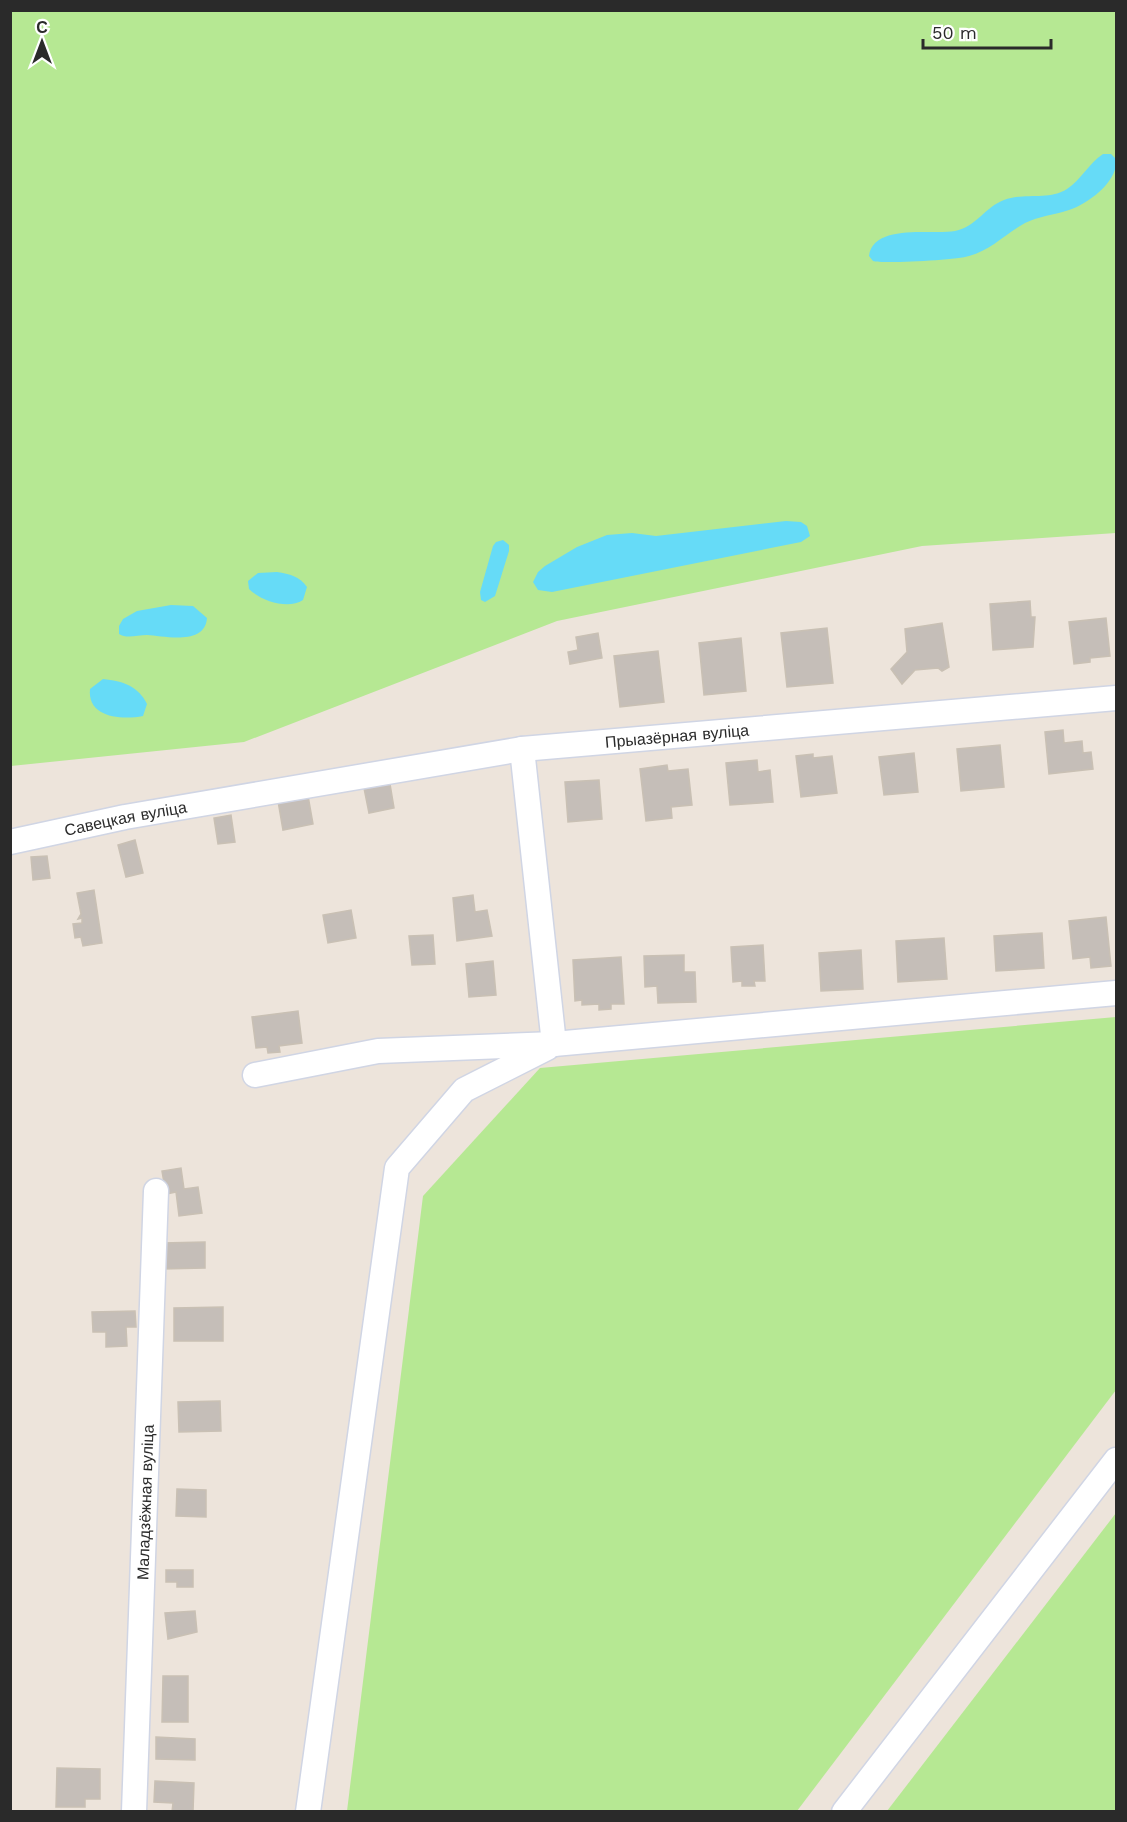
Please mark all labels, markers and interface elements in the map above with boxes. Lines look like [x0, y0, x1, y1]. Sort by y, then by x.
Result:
north arrow [12, 12, 72, 72]
scale bar [923, 12, 1050, 50]
text: С [36, 18, 48, 37]
text: 50 m [932, 22, 977, 43]
street label: Прыазёрная вуліца [604, 721, 750, 752]
street label: Савецкая вуліца [63, 798, 188, 840]
street label: Маладзёжная вуліца [133, 1424, 158, 1580]

